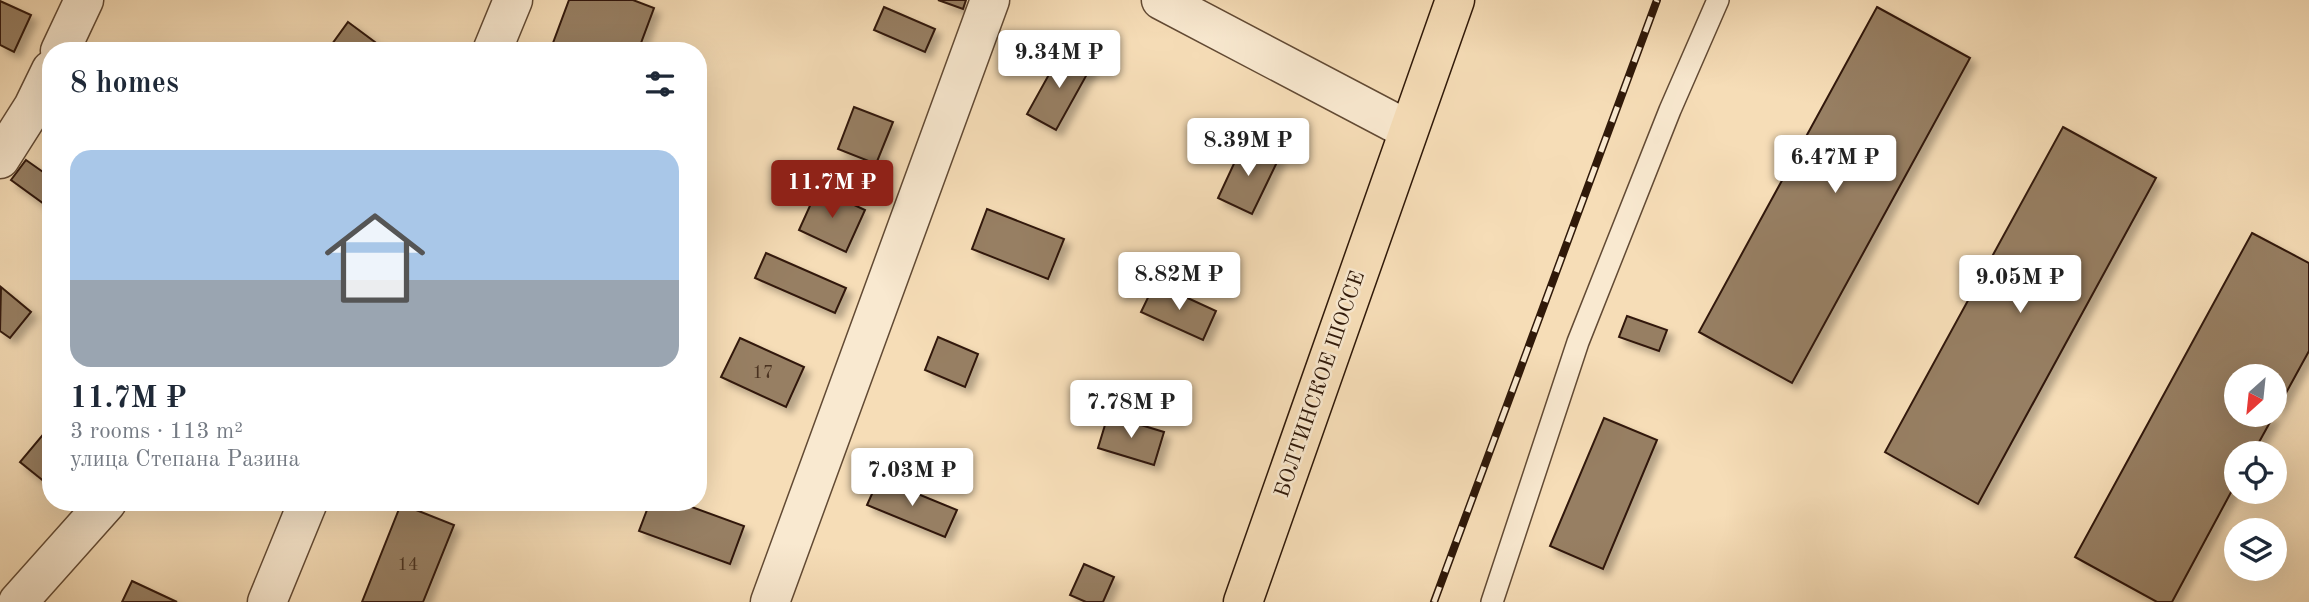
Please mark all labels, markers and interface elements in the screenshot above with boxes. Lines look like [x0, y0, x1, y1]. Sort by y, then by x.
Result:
pin: 9.34M ₽ [994, 31, 1124, 90]
text: 9.34M ₽ [1014, 41, 1104, 64]
icon: filters [641, 65, 679, 103]
text: 8 homes [70, 69, 179, 99]
pin: 8.39M ₽ [1183, 118, 1313, 178]
text: 8.39M ₽ [1203, 129, 1293, 152]
pin: 6.47M ₽ [1770, 136, 1900, 195]
text: 6.47M ₽ [1790, 146, 1880, 169]
pin: 11.7M ₽ [767, 160, 897, 220]
text: 11.7M ₽ [787, 171, 877, 194]
icon: home [312, 195, 438, 321]
pin: 8.82M ₽ [1114, 252, 1244, 312]
pin: 9.05M ₽ [1955, 256, 2085, 315]
text: 8.82M ₽ [1134, 263, 1224, 286]
text: 9.05M ₽ [1975, 266, 2065, 289]
street label: БОЛТИНСКОЕ ШОССЕ [1272, 269, 1369, 500]
house number: 17 [753, 364, 773, 382]
north arrow [2224, 364, 2287, 427]
map controls [2224, 364, 2287, 581]
pin: 7.78M ₽ [1066, 380, 1196, 440]
text: 11.7M ₽ [70, 384, 187, 414]
text: 7.78M ₽ [1086, 391, 1176, 414]
text: 3 rooms · 113 m² [70, 420, 243, 443]
button: locate [2224, 441, 2287, 504]
text: улица Степана Разина [70, 448, 300, 471]
pin: 7.03M ₽ [847, 448, 977, 508]
text: 7.03M ₽ [867, 459, 957, 482]
button: layers [2224, 518, 2287, 581]
house number: 14 [398, 556, 418, 574]

